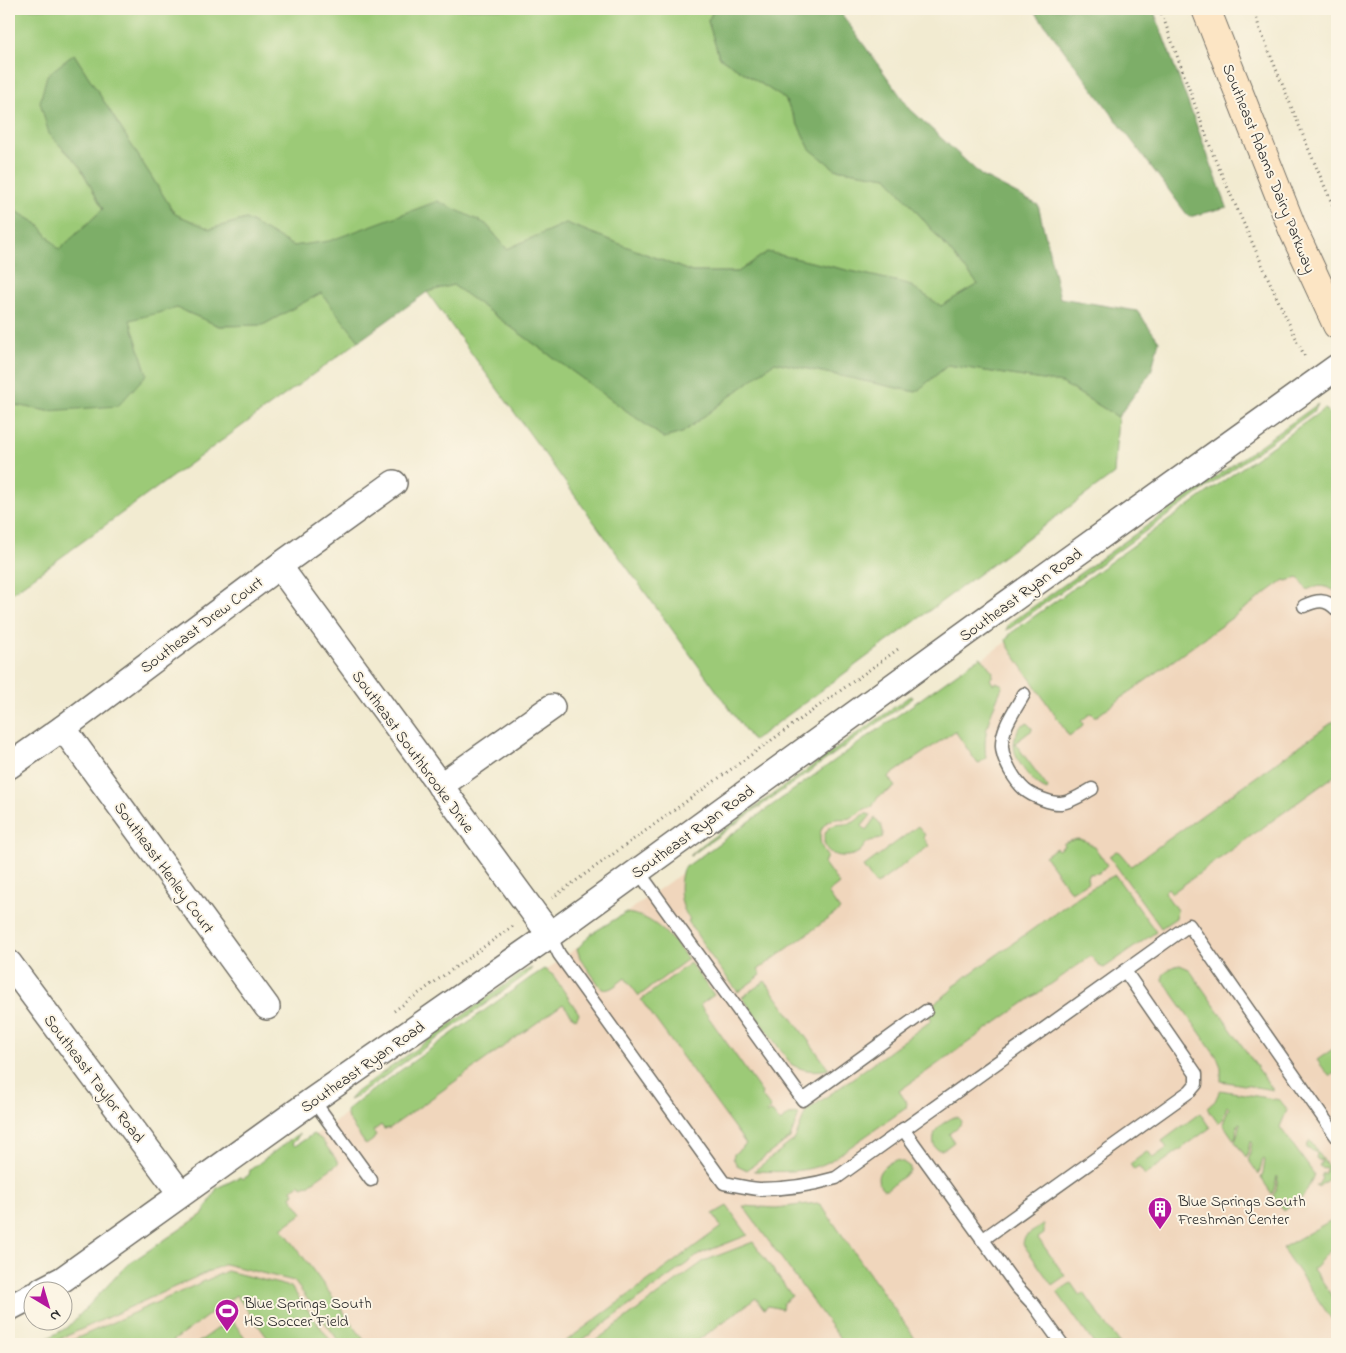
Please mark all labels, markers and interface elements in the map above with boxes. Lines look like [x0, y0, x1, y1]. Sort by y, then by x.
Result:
street label: Southeast Adams Dairy Parkway [1215, 60, 1321, 277]
street label: Southeast Ryan Road [955, 543, 1088, 649]
street label: Southeast Drew Court [136, 571, 269, 680]
street label: Southeast Southbrooke Drive [345, 666, 480, 839]
street label: Southeast Ryan Road [627, 780, 760, 886]
street label: Southeast Henley Court [107, 797, 220, 940]
street label: Southeast Taylor Road [37, 1010, 150, 1149]
street label: Southeast Ryan Road [296, 1016, 430, 1120]
place label: Blue Springs South Freshman Center [1177, 1190, 1306, 1232]
building icon: Blue Springs South Freshman Center [1147, 1196, 1173, 1230]
north arrow [22, 1280, 72, 1330]
place label: Blue Springs South HS Soccer Field [243, 1292, 372, 1334]
sports icon: Blue Springs South HS Soccer Field [214, 1298, 240, 1332]
text: N [45, 1304, 65, 1326]

